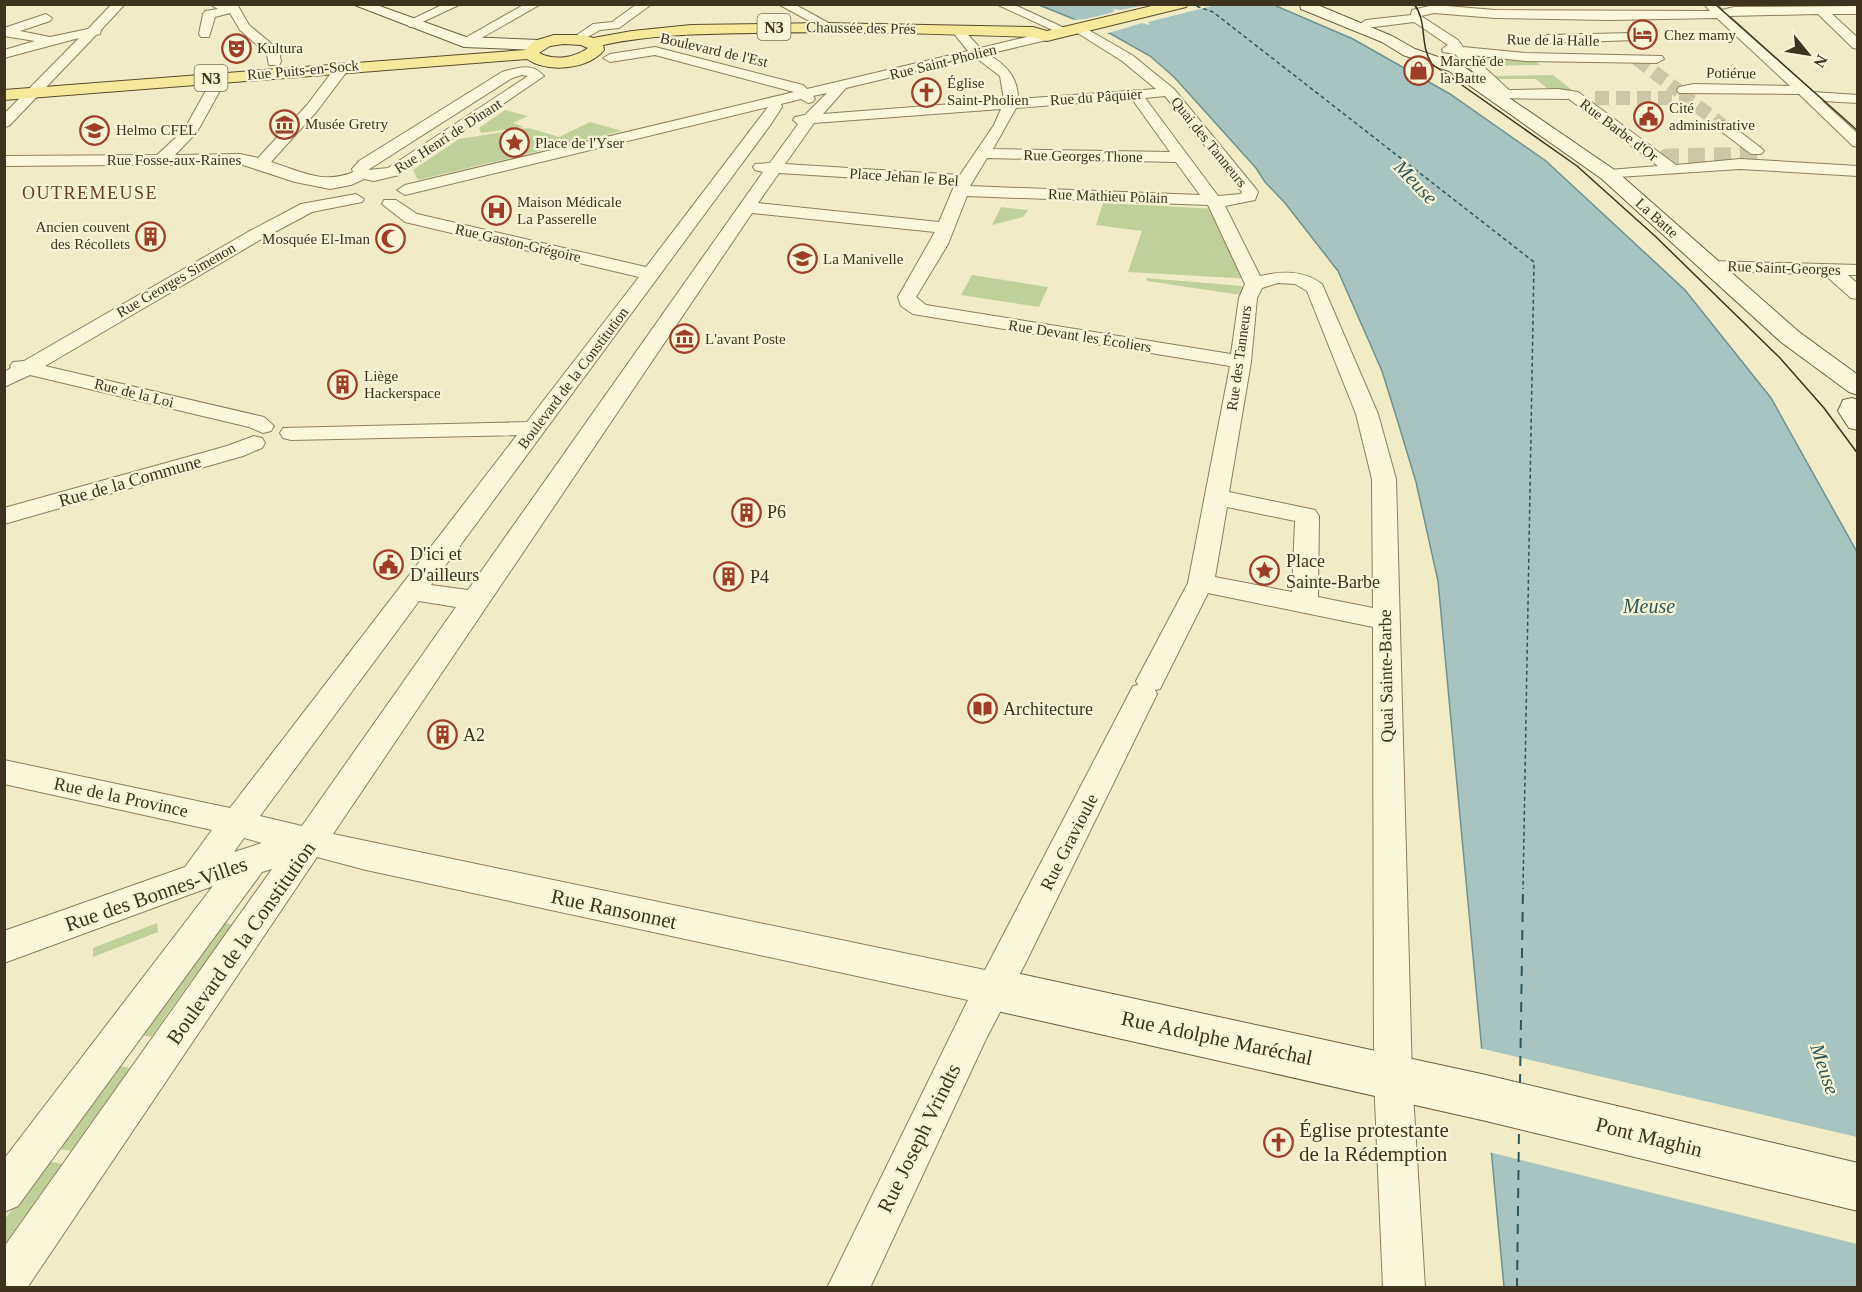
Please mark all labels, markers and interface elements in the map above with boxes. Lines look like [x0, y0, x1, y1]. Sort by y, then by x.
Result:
road number: N3 [758, 14, 790, 40]
street label: Chaussée des Prés [806, 19, 916, 37]
hotel icon: Chez mamy [1627, 19, 1659, 51]
north arrow [1778, 24, 1838, 84]
place label: Chez mamy [1664, 27, 1737, 43]
street label: Boulevard de l'Est [659, 30, 770, 70]
street label: Rue de la Halle [1506, 31, 1600, 49]
theatre icon: Kultura [220, 32, 252, 64]
place label: Kultura [257, 40, 303, 56]
street label: Rue Saint-Pholien [888, 41, 999, 83]
text: N [1810, 52, 1831, 71]
place label: Marché de la Batte [1440, 53, 1504, 86]
shop icon: Marché de la Batte [1403, 54, 1435, 86]
street label: Rue Puits-en-Sock [246, 57, 360, 83]
road number: N3 [194, 65, 228, 91]
street label: Potiérue [1706, 65, 1756, 81]
place label: Église Saint-Pholien [947, 75, 1029, 108]
church icon: Église Saint-Pholien [910, 76, 942, 108]
street label: Rue du Pâquier [1049, 86, 1143, 108]
street label: Quai des Tanneurs [1168, 94, 1250, 190]
street label: Rue Henri de Dinant [391, 95, 505, 177]
street label: Rue Barbe d'Or [1577, 95, 1661, 165]
place label: Cité administrative [1669, 100, 1755, 133]
public building icon: Cité administrative [1632, 101, 1664, 133]
museum icon: Musée Gretry [268, 108, 300, 140]
school or university icon: Helmo CFEL [79, 114, 111, 146]
place label: Musée Gretry [305, 116, 388, 132]
place label: Helmo CFEL [116, 122, 197, 138]
place icon: Place de l'Yser [498, 127, 530, 159]
place label: Place de l'Yser [535, 135, 624, 151]
street label: Rue Georges Thone [1023, 147, 1143, 165]
street label: Rue Fosse-aux-Raines [107, 152, 241, 168]
water label: Meuse [1389, 155, 1442, 209]
street label: Place Jehan le Bel [849, 165, 959, 189]
district label: OUTREMEUSE [22, 183, 158, 203]
street label: Rue Mathieu Polain [1048, 186, 1169, 206]
place label: Maison Médicale La Passerelle [517, 194, 622, 227]
hospital icon: Maison Médicale La Passerelle [480, 195, 512, 227]
street label: La Batte [1633, 195, 1682, 241]
place label: Ancien couvent des Récollets [35, 219, 131, 252]
building icon: Ancien couvent des Récollets [135, 220, 167, 252]
street label: Rue Gaston-Grégoire [453, 221, 583, 265]
mosque icon: Mosquée El-Iman [375, 223, 407, 255]
place label: Mosquée El-Iman [262, 231, 370, 247]
street label: Rue Georges Simenon [114, 239, 239, 321]
school or university icon: La Manivelle [786, 243, 818, 275]
place label: La Manivelle [823, 251, 904, 267]
street label: Rue Saint-Georges [1727, 258, 1841, 278]
street label: Boulevard de la Constitution [515, 304, 632, 452]
street label: Rue des Tanneurs [1224, 304, 1254, 412]
street label: Rue Devant les Écoliers [1007, 317, 1153, 355]
museum icon: L'avant Poste [668, 323, 700, 355]
place label: L'avant Poste [705, 331, 786, 347]
place label: Liège Hackerspace [364, 368, 441, 401]
building icon: Liège Hackerspace [327, 369, 359, 401]
street label: Rue de la Loi [93, 375, 175, 411]
street label: Rue de la Commune [56, 451, 204, 511]
building icon: P6 [730, 496, 762, 528]
place label: P6 [767, 502, 786, 522]
place label: D'ici et D'ailleurs [410, 544, 479, 585]
public building icon: D'ici et D'ailleurs [373, 548, 405, 580]
place label: Place Sainte-Barbe [1286, 551, 1380, 592]
place icon: Place Sainte-Barbe [1249, 555, 1281, 587]
building icon: P4 [713, 561, 745, 593]
place label: P4 [750, 567, 769, 587]
water label: Meuse [1622, 595, 1675, 617]
street label: Quai Sainte-Barbe [1375, 609, 1397, 743]
library icon: Architecture [966, 693, 998, 725]
place label: Architecture [1003, 699, 1093, 719]
building icon: A2 [426, 719, 458, 751]
place label: A2 [463, 725, 485, 745]
street label: Rue de la Province [52, 773, 190, 821]
street label: Rue Gravioule [1036, 790, 1102, 894]
street label: Boulevard de la Constitution [162, 837, 321, 1049]
street label: Rue des Bonnes-Villes [62, 852, 250, 936]
street label: Rue Ransonnet [549, 884, 679, 934]
street label: Rue Adolphe Maréchal [1119, 1006, 1315, 1070]
water label: Meuse [1806, 1040, 1844, 1097]
street label: Rue Joseph Vrindts [873, 1060, 965, 1216]
street label: Pont Maghin [1593, 1112, 1705, 1162]
place label: Église protestante de la Rédemption [1299, 1118, 1449, 1166]
church icon: Église protestante de la Rédemption [1262, 1126, 1294, 1158]

